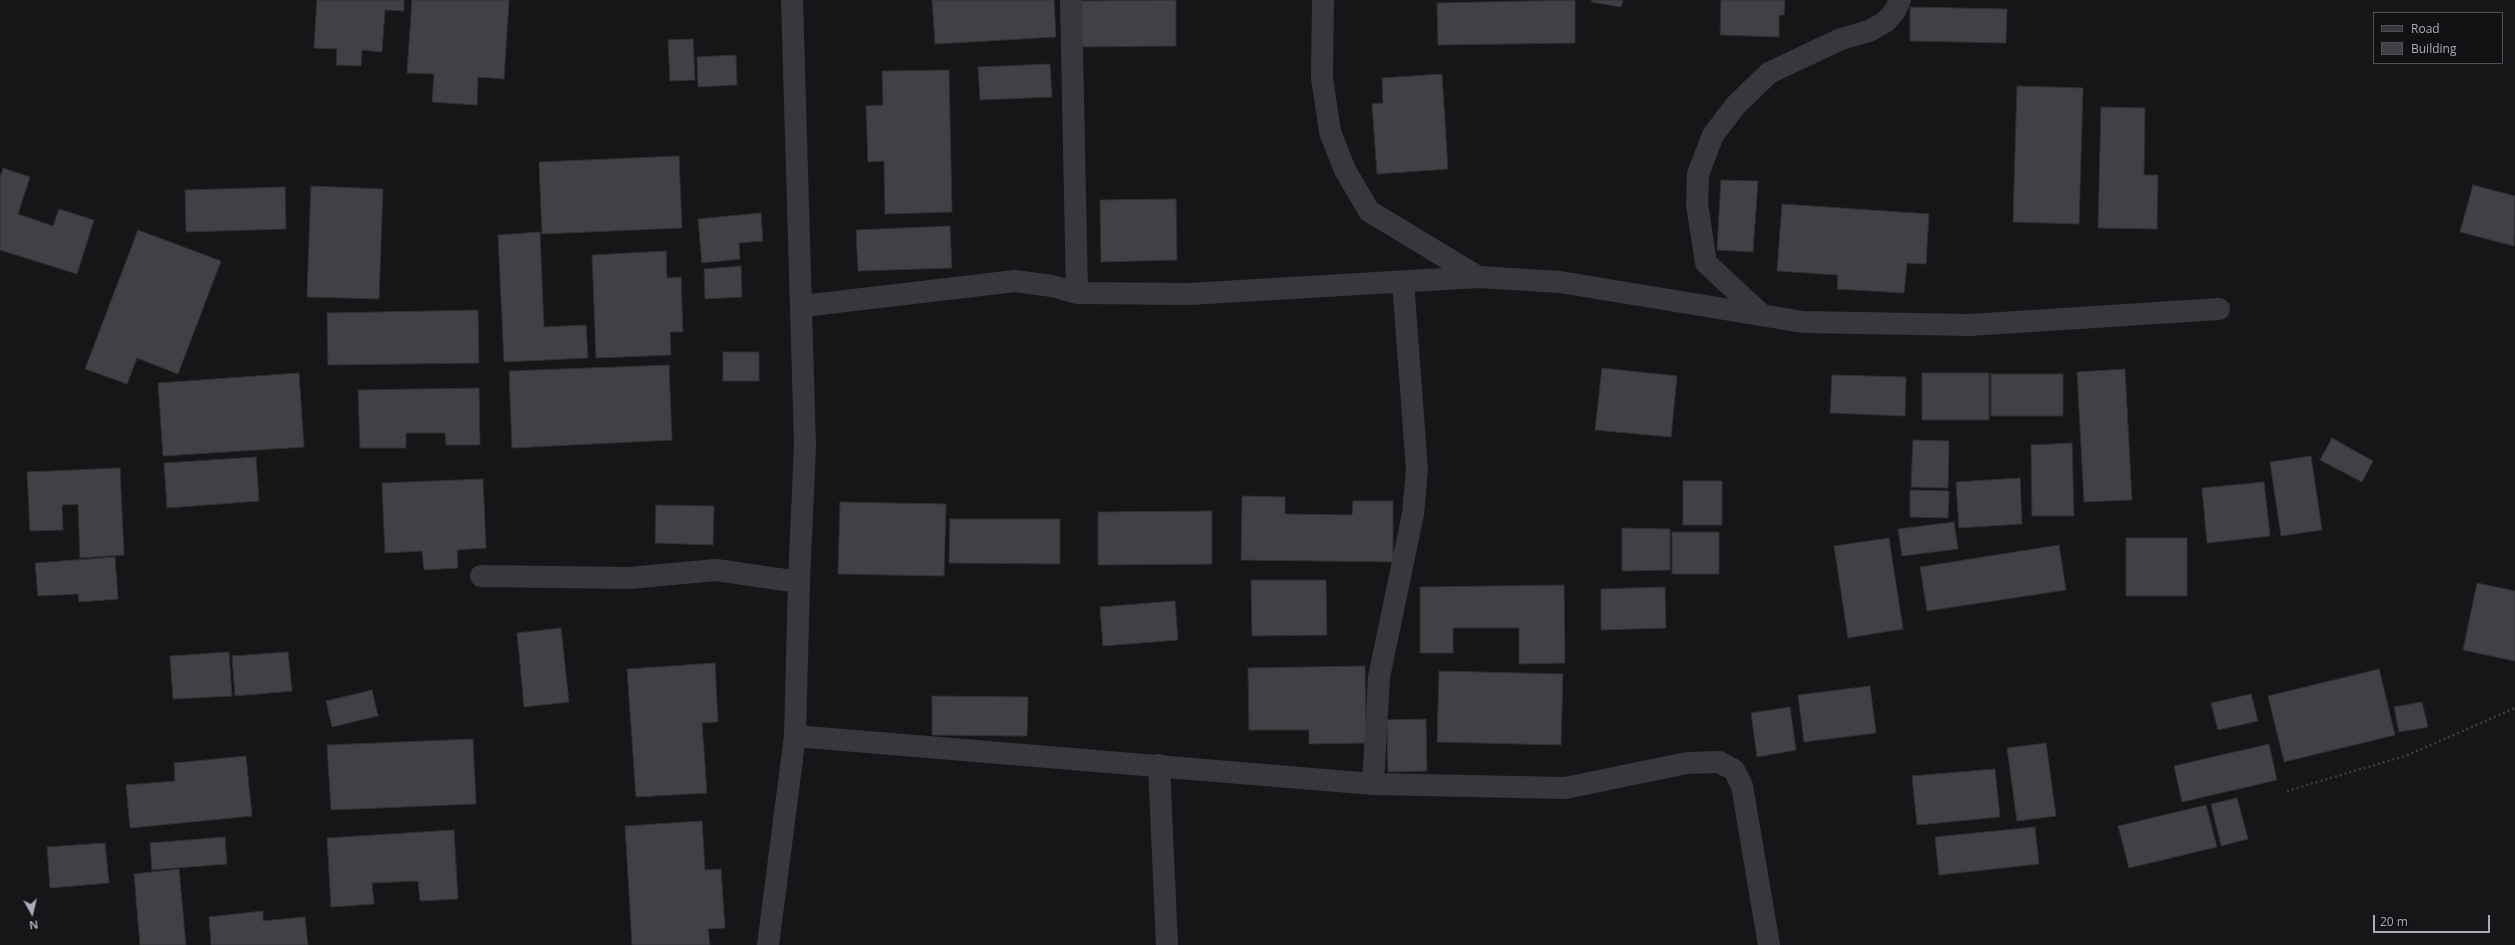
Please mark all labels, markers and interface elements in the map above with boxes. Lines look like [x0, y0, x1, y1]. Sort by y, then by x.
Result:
legend [2373, 12, 2503, 64]
text: Road [2411, 20, 2440, 37]
text: Building [2411, 40, 2456, 57]
north arrow [12, 893, 52, 933]
scale bar [2375, 907, 2492, 933]
text: 20 m [2380, 913, 2408, 930]
text: N [28, 917, 39, 933]

